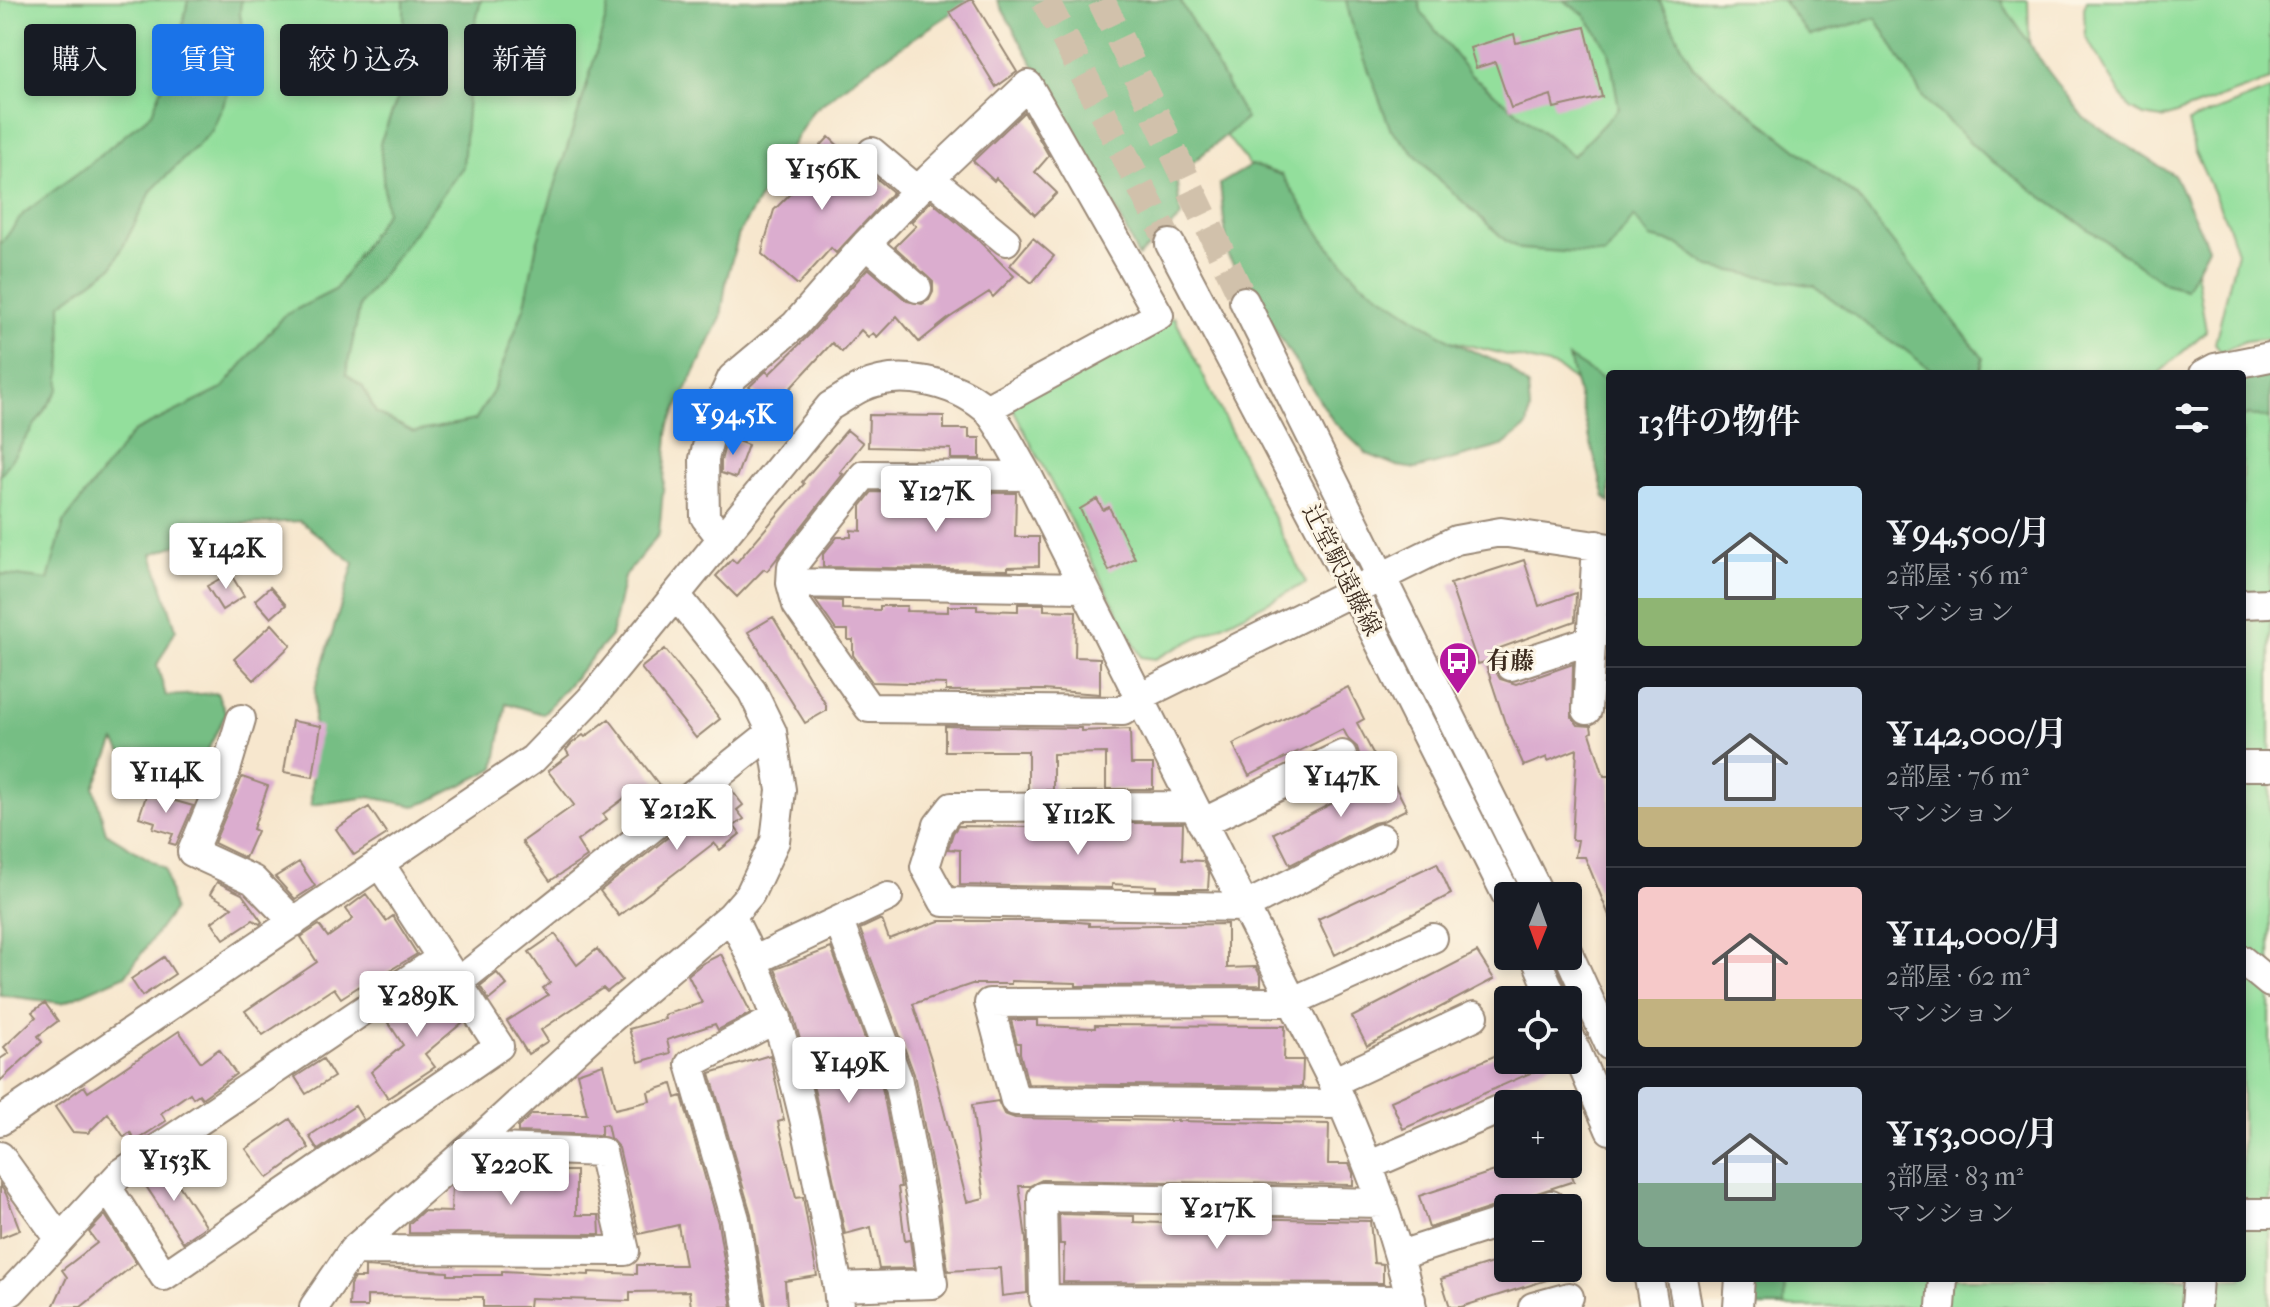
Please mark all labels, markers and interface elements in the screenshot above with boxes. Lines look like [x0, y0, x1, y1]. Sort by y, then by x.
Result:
chip: 購入 [24, 24, 136, 96]
chip: 賃貸 [152, 24, 264, 96]
chip: 絞り込み [280, 24, 448, 96]
chip: 新着 [464, 24, 576, 96]
pin: ¥156K [766, 144, 878, 212]
text: ¥156K [785, 154, 859, 185]
pin: ¥94.5K [668, 389, 798, 457]
icon: filters [2170, 396, 2214, 440]
text: ¥94.5K [691, 399, 775, 430]
text: 13件の物件 [1638, 402, 1800, 442]
pin: ¥127K [880, 466, 992, 534]
text: ¥127K [899, 476, 973, 507]
street label: 辻堂駅遠藤線 [1297, 499, 1387, 641]
text: ¥94,500/月 [1886, 513, 2051, 553]
icon: home [1702, 518, 1798, 614]
pin: ¥142K [170, 523, 282, 591]
text: ¥142K [187, 533, 265, 564]
text: 2部屋 · 56 m² [1886, 560, 2028, 591]
text: マンション [1886, 597, 2015, 628]
bus stop icon: 有藤 [1437, 640, 1479, 695]
place label: 有藤 [1486, 647, 1534, 675]
text: ¥142,000/月 [1886, 714, 2068, 754]
icon: home [1702, 719, 1798, 815]
pin: ¥114K [110, 747, 222, 815]
pin: ¥147K [1285, 751, 1397, 819]
text: ¥114K [129, 757, 203, 788]
text: ¥147K [1303, 761, 1379, 792]
text: 2部屋 · 76 m² [1886, 761, 2029, 792]
pin: ¥212K [621, 784, 733, 852]
pin: ¥112K [1022, 789, 1134, 857]
text: ¥212K [639, 794, 715, 825]
text: マンション [1886, 798, 2015, 829]
text: ¥112K [1042, 799, 1114, 830]
north arrow [1494, 882, 1582, 970]
map controls [1494, 882, 1582, 1282]
text: ¥114,000/月 [1886, 914, 2063, 954]
icon: home [1702, 919, 1798, 1015]
text: 2部屋 · 62 m² [1886, 961, 2030, 992]
pin: ¥289K [361, 971, 473, 1039]
text: ¥289K [377, 981, 457, 1012]
button: locate [1494, 986, 1582, 1074]
text: マンション [1886, 998, 2015, 1029]
pin: ¥149K [793, 1037, 905, 1105]
text: ¥149K [810, 1047, 888, 1078]
button: + [1494, 1090, 1582, 1178]
text: ¥153,000/月 [1886, 1114, 2059, 1154]
icon: home [1702, 1119, 1798, 1215]
pin: ¥153K [118, 1135, 230, 1203]
pin: ¥220K [455, 1139, 567, 1207]
text: ¥153K [139, 1145, 209, 1176]
text: ¥220K [471, 1149, 551, 1180]
text: 3部屋 · 83 m² [1886, 1161, 2023, 1192]
pin: ¥217K [1161, 1183, 1273, 1251]
text: ¥217K [1180, 1193, 1254, 1224]
button: − [1494, 1194, 1582, 1282]
text: マンション [1886, 1198, 2015, 1229]

